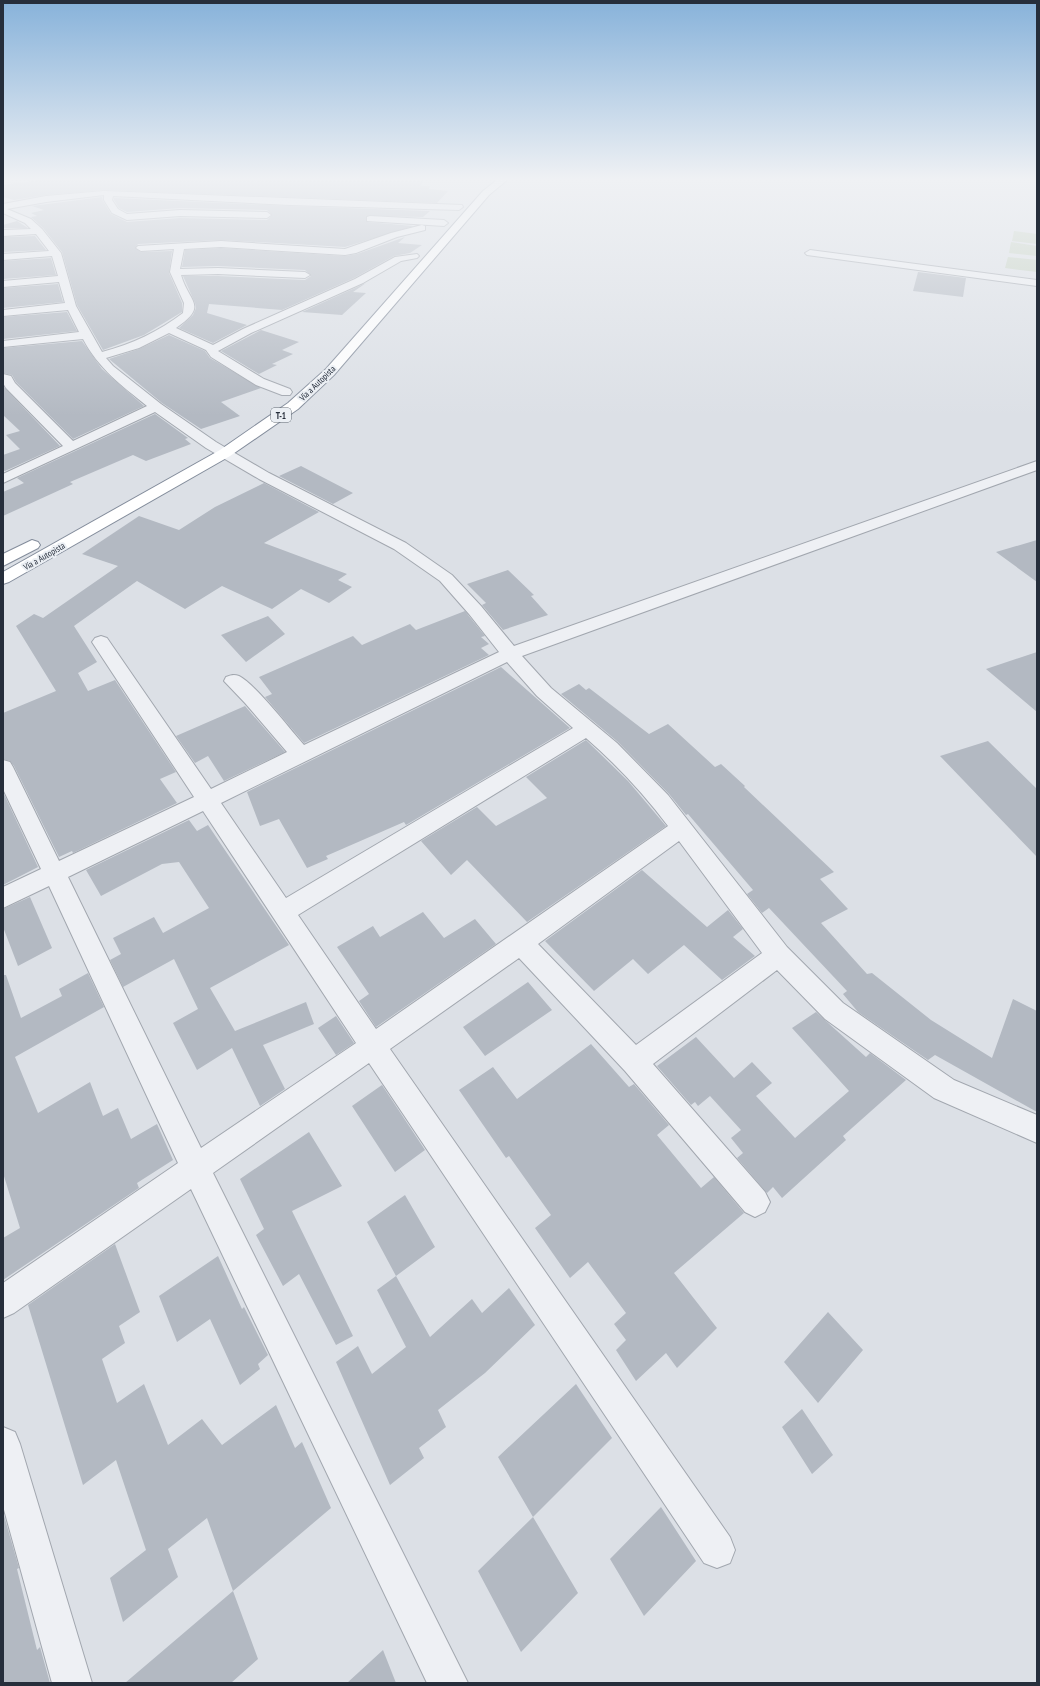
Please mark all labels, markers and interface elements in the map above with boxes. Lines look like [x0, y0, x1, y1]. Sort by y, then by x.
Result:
street label: Vía a Autopista [296, 363, 338, 404]
road number: T-1 [271, 408, 291, 422]
street label: Vía a Autopista [20, 540, 67, 573]

